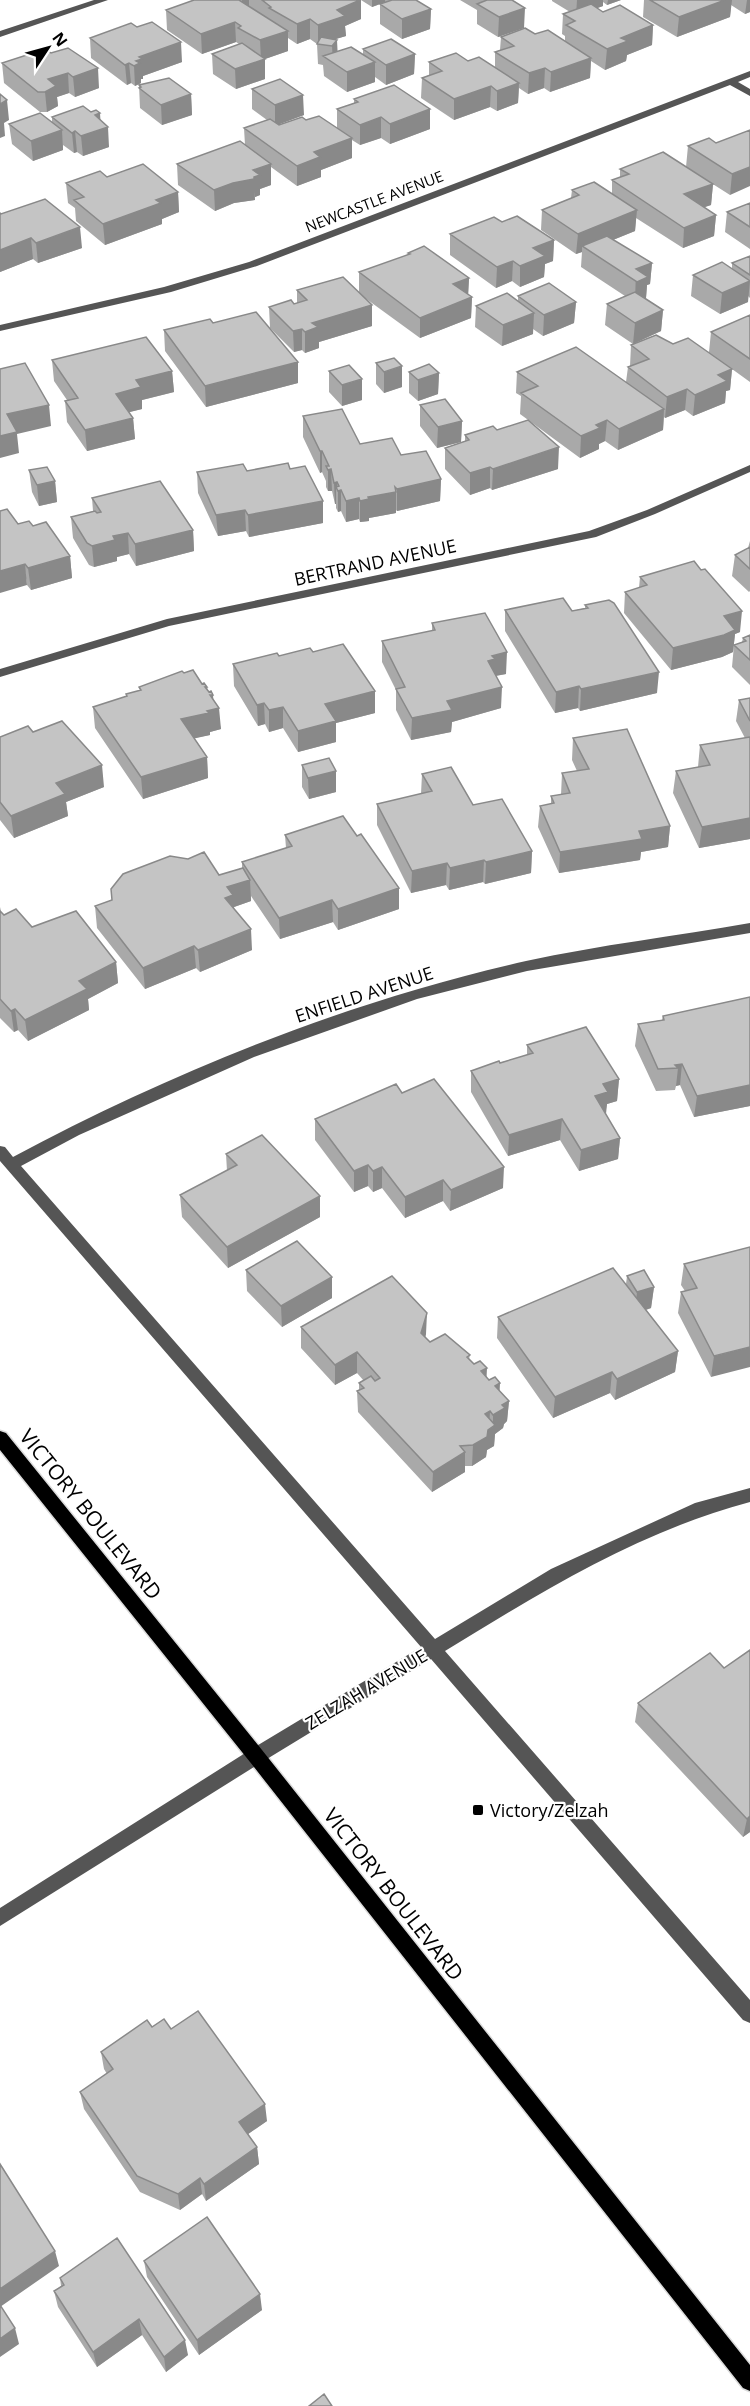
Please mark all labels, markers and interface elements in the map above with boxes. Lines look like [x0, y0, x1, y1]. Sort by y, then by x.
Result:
north arrow [18, 18, 78, 78]
text: N [47, 27, 73, 51]
street label: NEWCASTLE AVENUE [302, 165, 446, 237]
street label: BERTRAND AVENUE [292, 533, 458, 591]
street label: ENFIELD AVENUE [292, 960, 436, 1028]
street label: VICTORY BOULEVARD [14, 1423, 168, 1605]
street label: ZELZAH AVENUE [301, 1643, 431, 1735]
place label: Victory/Zelzah [490, 1798, 609, 1822]
street label: VICTORY BOULEVARD [318, 1802, 470, 1986]
marker: Victory/Zelzah [471, 1803, 485, 1817]

